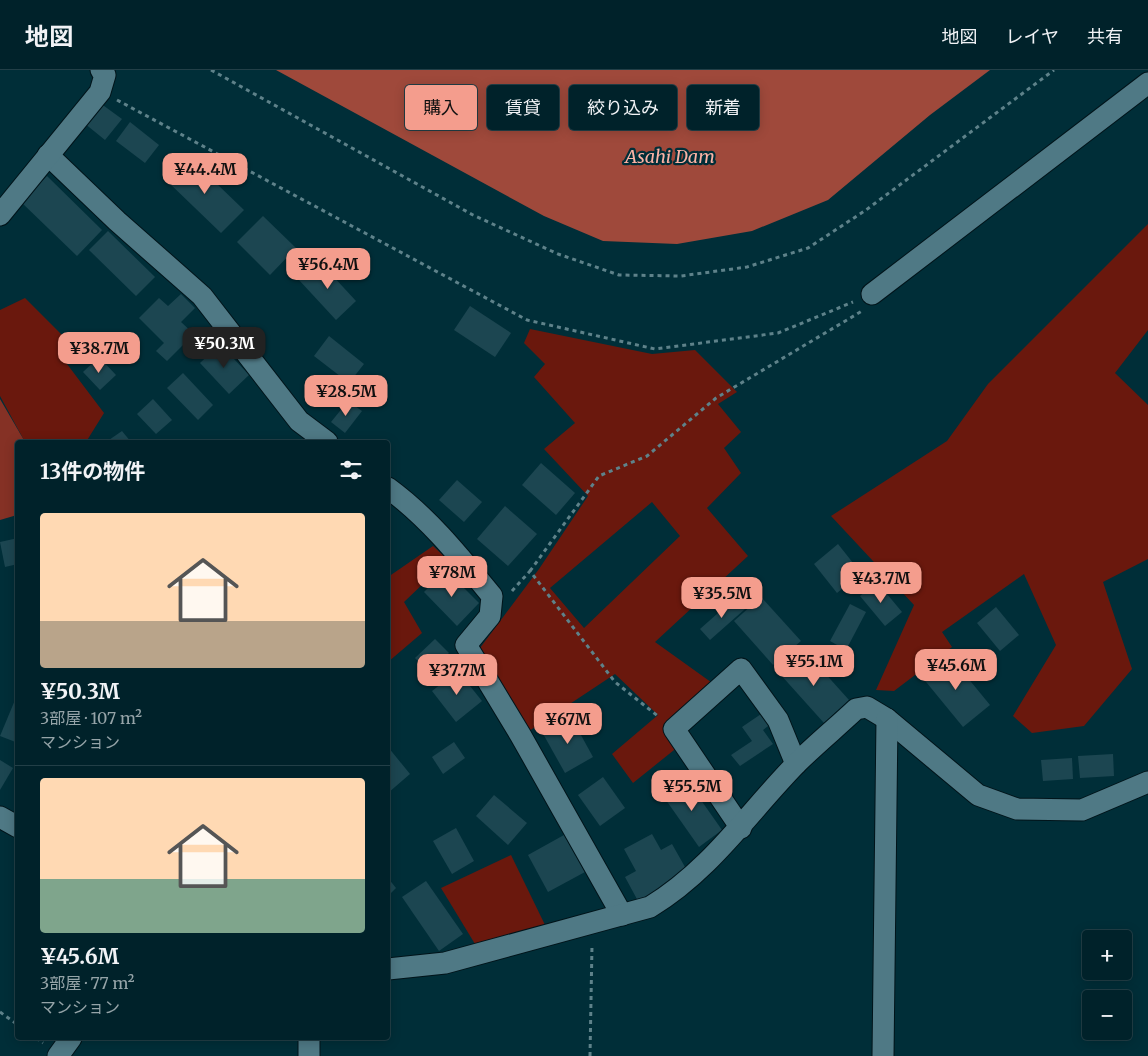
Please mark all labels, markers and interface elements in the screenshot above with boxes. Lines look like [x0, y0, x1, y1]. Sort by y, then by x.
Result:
text: 地図 [25, 21, 73, 52]
text: 地図 [942, 25, 978, 48]
text: レイヤ [1006, 25, 1059, 48]
text: 共有 [1087, 25, 1123, 48]
chip: 購入 [405, 85, 477, 130]
chip: 賃貸 [487, 85, 559, 130]
chip: 絞り込み [569, 85, 677, 130]
chip: 新着 [687, 85, 759, 130]
water label: Asahi Dam [623, 145, 715, 168]
pin: ¥44.4M [164, 152, 246, 195]
text: ¥44.4M [173, 159, 237, 179]
pin: ¥56.4M [287, 248, 369, 290]
text: ¥56.4M [297, 254, 359, 274]
pin: ¥50.3M [183, 326, 265, 369]
pin: ¥38.7M [58, 332, 140, 374]
text: ¥50.3M [194, 333, 254, 353]
text: ¥38.7M [69, 338, 129, 358]
pin: ¥28.5M [305, 374, 387, 417]
text: ¥28.5M [316, 381, 377, 401]
icon: filters [337, 456, 365, 484]
text: 13件の物件 [40, 458, 145, 485]
icon: home [158, 545, 248, 635]
pin: ¥78M [422, 556, 482, 598]
text: ¥78M [428, 562, 476, 582]
pin: ¥43.7M [840, 562, 922, 604]
text: ¥43.7M [852, 568, 910, 588]
pin: ¥35.5M [681, 576, 763, 619]
text: ¥35.5M [692, 583, 752, 603]
pin: ¥55.1M [773, 644, 855, 687]
pin: ¥45.6M [915, 648, 997, 691]
text: ¥55.1M [785, 651, 843, 671]
pin: ¥37.7M [416, 654, 498, 696]
text: ¥45.6M [926, 655, 986, 675]
text: ¥37.7M [428, 660, 486, 680]
text: ¥50.3M [40, 678, 120, 705]
pin: ¥67M [538, 702, 598, 745]
text: 3部屋 · 107 m² [40, 708, 142, 728]
text: ¥67M [545, 709, 591, 729]
text: マンション [40, 732, 120, 752]
pin: ¥55.5M [651, 770, 733, 812]
text: ¥55.5M [662, 776, 722, 796]
icon: home [158, 811, 248, 901]
map controls [1082, 930, 1132, 1040]
button: + [1082, 930, 1132, 980]
text: ¥45.6M [40, 943, 119, 970]
text: 3部屋 · 77 m² [40, 973, 134, 993]
button: − [1082, 990, 1132, 1040]
text: マンション [40, 997, 120, 1017]

